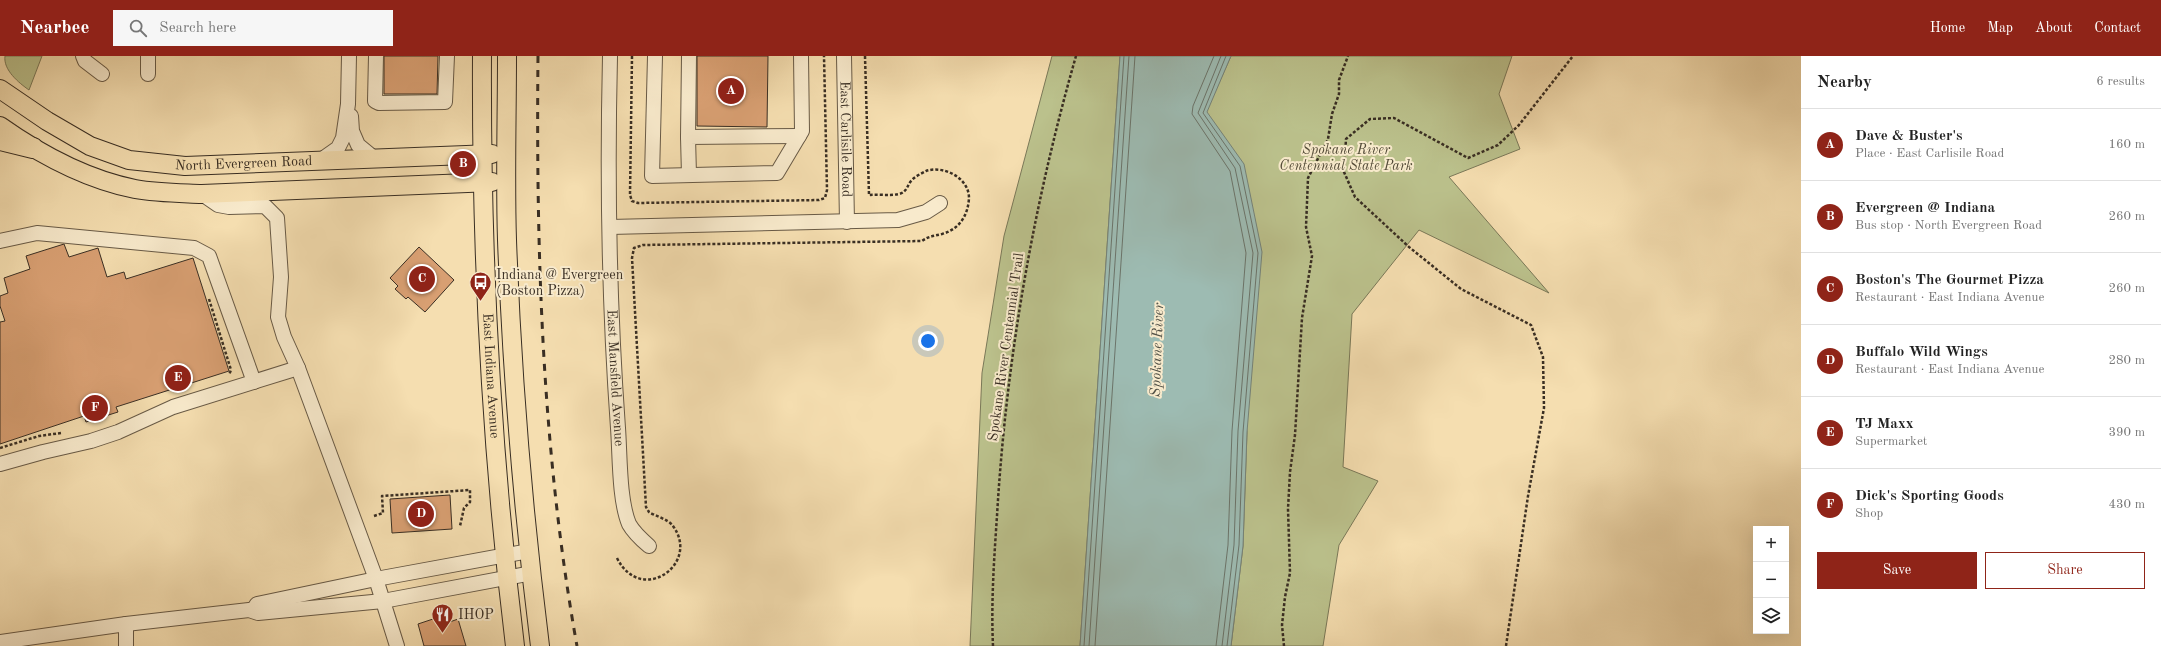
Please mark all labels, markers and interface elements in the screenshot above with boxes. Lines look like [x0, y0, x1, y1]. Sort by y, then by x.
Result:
search box [113, 10, 393, 46]
icon: search [127, 17, 149, 39]
text: Nearbee [20, 19, 89, 38]
text: Search here [159, 21, 236, 36]
text: Home [1930, 21, 1965, 35]
text: Map [1987, 21, 2013, 35]
text: About [2035, 21, 2072, 35]
text: Contact [2094, 21, 2141, 35]
text: Nearby [1817, 74, 1872, 91]
text: 6 results [2096, 75, 2145, 88]
pin: A [718, 76, 744, 106]
street label: East Carlisile Road [837, 81, 854, 197]
text: Dave & Buster's [1855, 129, 1963, 144]
text: A [1825, 138, 1835, 151]
text: 160 m [2108, 138, 2145, 151]
park label: Spokane River Centennial State Park [1279, 143, 1413, 173]
text: Place · East Carlisile Road [1855, 147, 2004, 160]
pin: B [450, 149, 476, 179]
street label: North Evergreen Road [174, 154, 313, 173]
text: Evergreen @ Indiana [1855, 201, 1995, 216]
text: B [1825, 210, 1835, 223]
text: 260 m [2108, 210, 2145, 223]
text: Bus stop · North Evergreen Road [1855, 219, 2042, 232]
street label: Spokane River Centennial Trail [986, 252, 1026, 442]
pin: C [409, 264, 435, 294]
place label: Indiana @ Evergreen (Boston Pizza) [496, 268, 624, 298]
bus stop icon: Indiana @ Evergreen (Boston Pizza) [467, 270, 493, 303]
text: Boston's The Gourmet Pizza [1855, 273, 2044, 288]
text: C [1826, 282, 1834, 295]
text: 260 m [2108, 282, 2145, 295]
text: Restaurant · East Indiana Avenue [1855, 291, 2045, 304]
water label: Spokane River [1149, 302, 1167, 397]
street label: East Mansfield Avenue [604, 309, 626, 447]
street label: East Indiana Avenue [480, 313, 502, 439]
your location [918, 331, 938, 351]
text: Buffalo Wild Wings [1855, 345, 1988, 360]
text: D [1825, 354, 1835, 367]
text: 280 m [2108, 354, 2145, 367]
pin: E [165, 363, 191, 393]
text: Restaurant · East Indiana Avenue [1855, 363, 2045, 376]
pin: F [82, 393, 108, 423]
text: TJ Maxx [1855, 417, 1914, 432]
text: E [1826, 426, 1834, 439]
text: 390 m [2108, 426, 2145, 439]
text: Supermarket [1855, 435, 1927, 448]
text: Dick's Sporting Goods [1855, 489, 2004, 504]
text: F [1826, 498, 1834, 511]
text: 430 m [2108, 498, 2145, 511]
pin: D [408, 499, 434, 529]
text: Shop [1855, 507, 1883, 520]
map controls [1753, 526, 1789, 634]
button: + [1753, 526, 1789, 562]
button: Save [1817, 552, 1977, 589]
button: Share [1985, 552, 2145, 589]
button: − [1753, 562, 1789, 598]
button: layers [1753, 598, 1789, 634]
restaurant icon: IHOP [429, 602, 455, 635]
place label: IHOP [458, 608, 494, 622]

